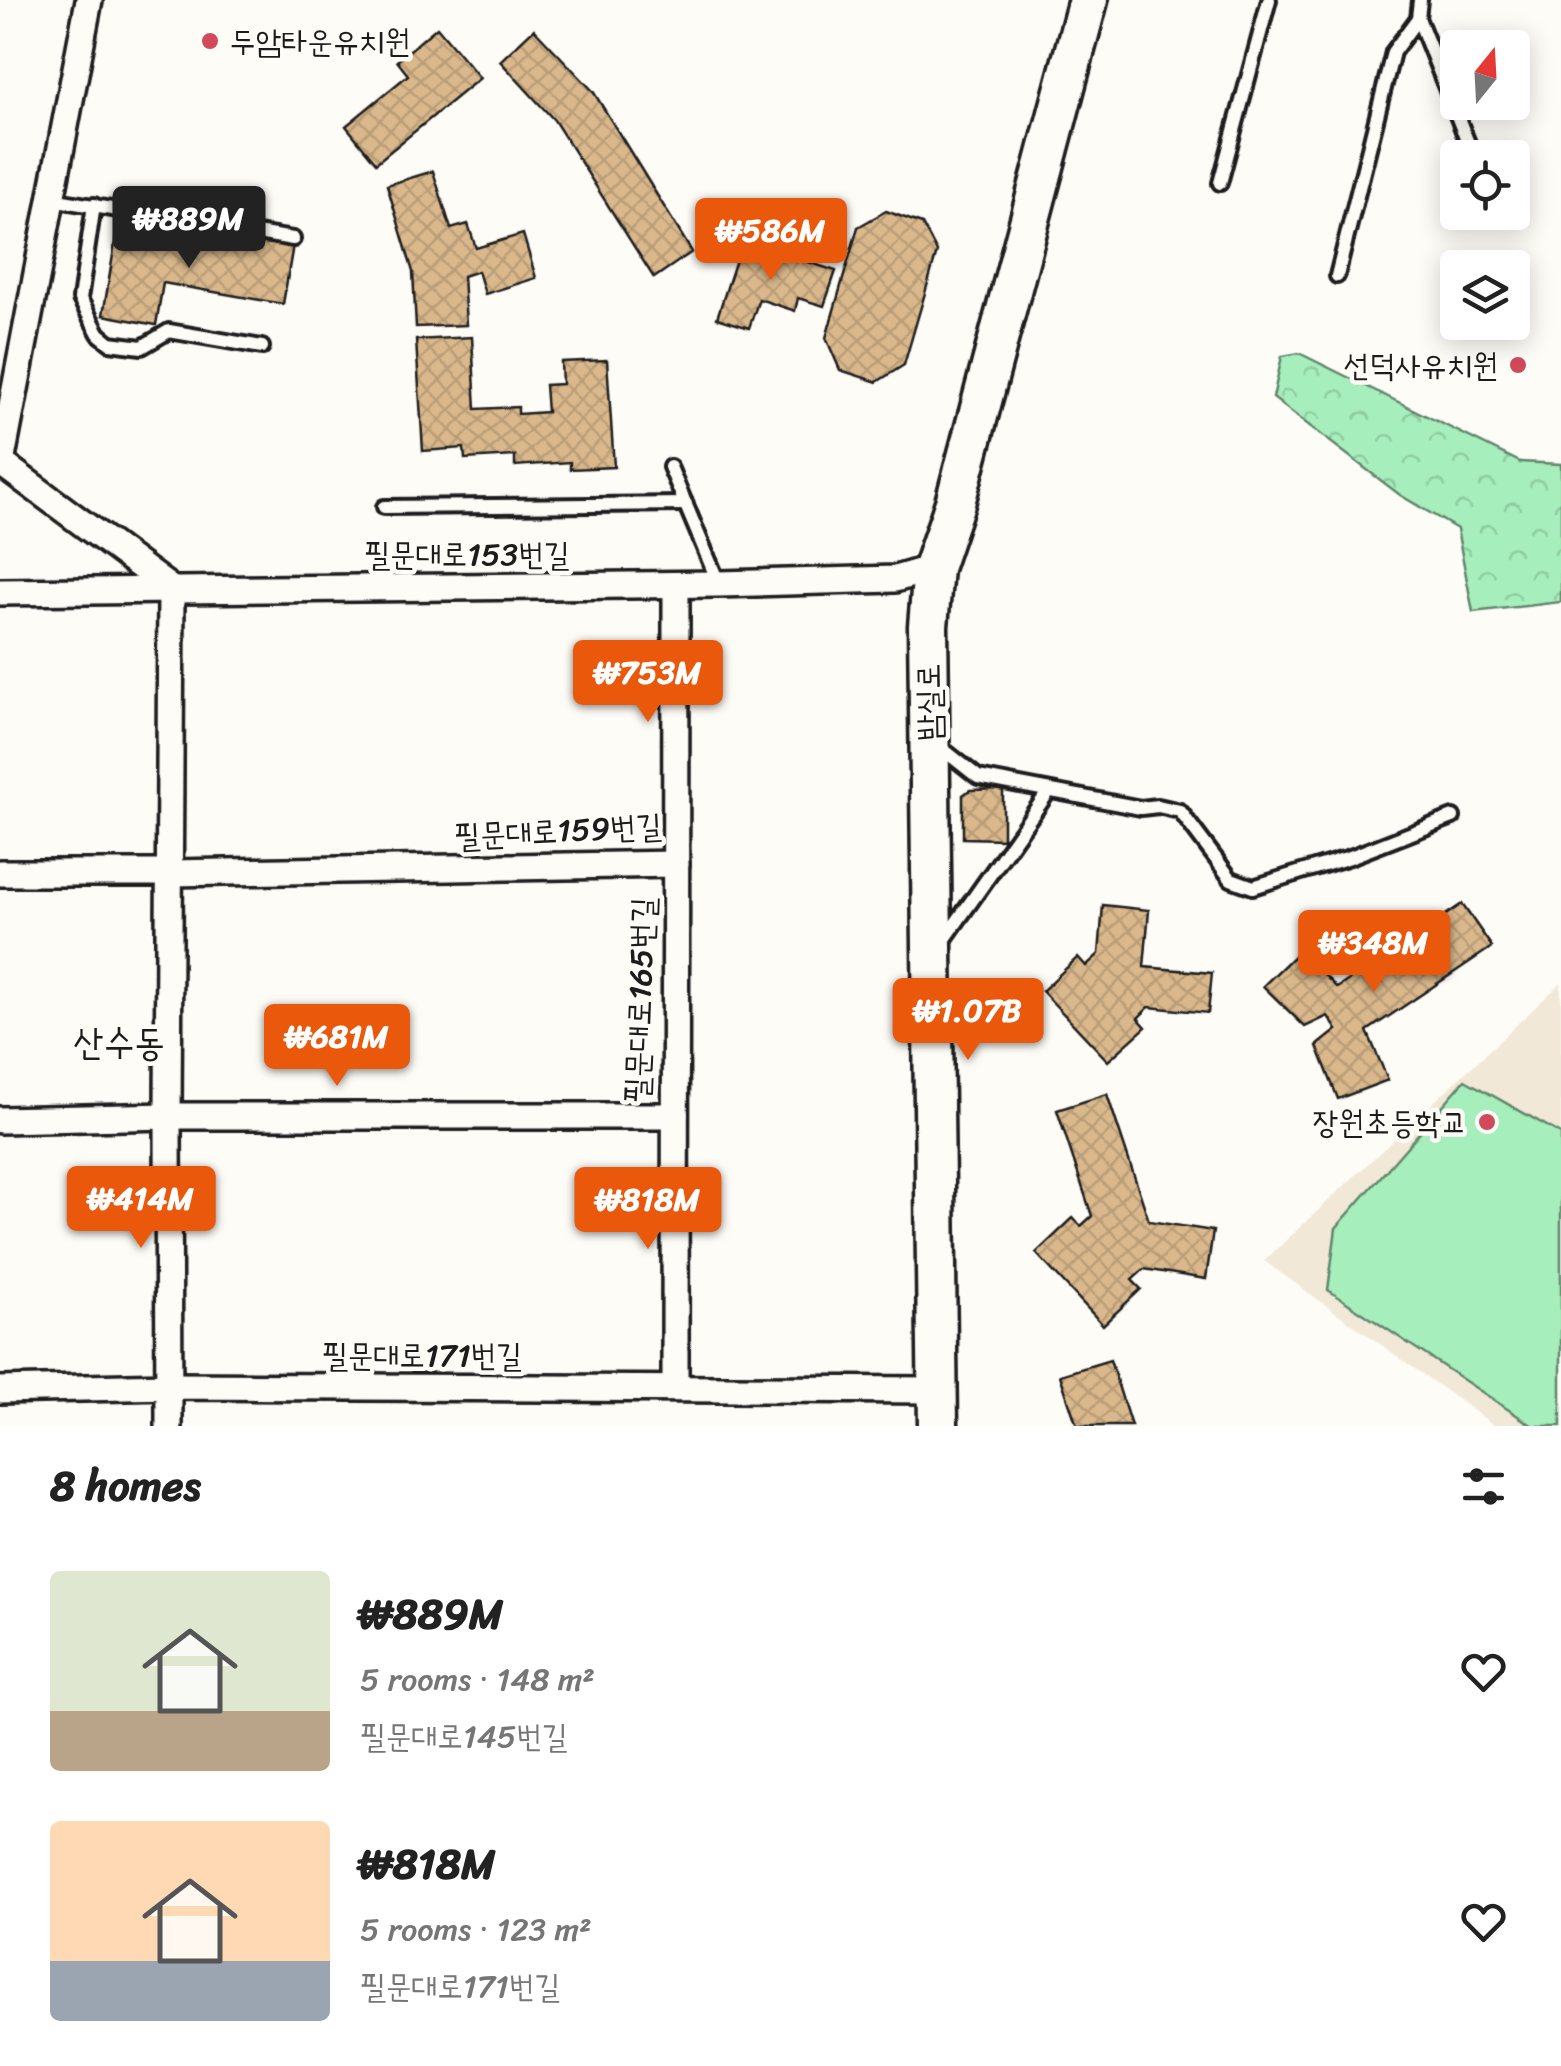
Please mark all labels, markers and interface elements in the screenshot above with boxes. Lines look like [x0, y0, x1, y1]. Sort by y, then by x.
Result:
place label: 두암타운유치원 [230, 13, 410, 70]
marker: 두암타운유치원 [199, 30, 221, 52]
north arrow [1440, 30, 1530, 120]
map controls [1440, 30, 1530, 340]
button: locate [1440, 140, 1530, 230]
pin: ₩889M [119, 186, 259, 271]
text: ₩889M [134, 190, 244, 247]
pin: ₩586M [701, 198, 841, 283]
text: ₩586M [717, 202, 825, 259]
button: layers [1440, 250, 1530, 340]
place label: 선덕사유치원 [1344, 337, 1498, 394]
marker: 선덕사유치원 [1507, 354, 1529, 376]
street label: 필문대로153번길 [364, 526, 570, 583]
pin: ₩753M [578, 640, 718, 725]
text: ₩753M [595, 644, 701, 701]
street label: 밤실로 [900, 663, 958, 741]
street label: 필문대로159번길 [453, 797, 663, 865]
street label: 필문대로165번길 [608, 896, 672, 1104]
pin: ₩348M [1304, 910, 1444, 995]
text: ₩348M [1320, 914, 1428, 971]
pin: ₩1.07B [887, 978, 1049, 1063]
text: ₩1.07B [915, 982, 1021, 1039]
pin: ₩681M [267, 1004, 407, 1089]
text: ₩681M [286, 1008, 388, 1065]
district label: 산수동 [73, 1009, 165, 1076]
place label: 장원초등학교 [1313, 1094, 1467, 1151]
marker: 장원초등학교 [1476, 1111, 1498, 1133]
pin: ₩414M [71, 1166, 211, 1251]
pin: ₩818M [578, 1167, 718, 1252]
text: ₩414M [89, 1170, 193, 1227]
text: ₩818M [596, 1171, 700, 1228]
street label: 필문대로171번길 [322, 1327, 522, 1384]
text: 8 homes [50, 1449, 201, 1523]
icon: filters [1456, 1459, 1511, 1514]
text: ₩889M [360, 1577, 503, 1651]
icon: home [130, 1611, 250, 1731]
icon: heart [1456, 1644, 1511, 1699]
text: 5 rooms · 148 m² [360, 1651, 595, 1708]
text: 필문대로145번길 [360, 1708, 568, 1765]
text: ₩818M [360, 1827, 495, 1901]
icon: home [130, 1861, 250, 1981]
icon: heart [1456, 1894, 1511, 1949]
text: 5 rooms · 123 m² [360, 1901, 592, 1958]
text: 필문대로171번길 [360, 1958, 560, 2015]

